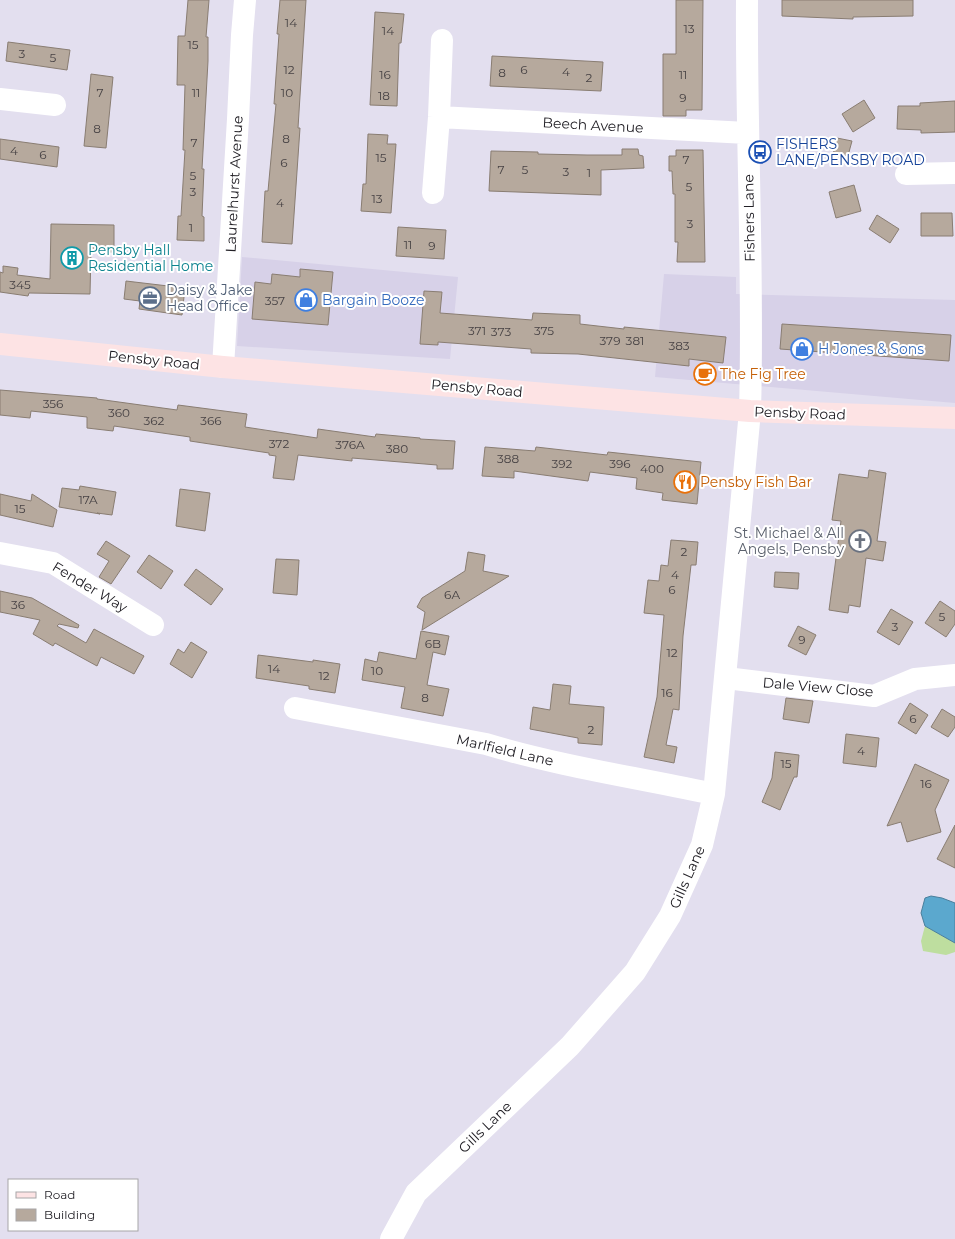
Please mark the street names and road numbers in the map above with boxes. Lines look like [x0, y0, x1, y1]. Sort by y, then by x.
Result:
street label: Beech Avenue [542, 113, 644, 137]
street label: Laurelhurst Avenue [221, 115, 247, 253]
street label: Fishers Lane [739, 174, 759, 262]
street label: Pensby Road [107, 346, 201, 374]
street label: Pensby Road [430, 375, 524, 401]
street label: Pensby Road [754, 402, 846, 424]
street label: Fender Way [49, 558, 131, 617]
street label: Dale View Close [762, 673, 874, 701]
street label: Marlfield Lane [455, 730, 555, 770]
street label: Gills Lane [665, 843, 709, 911]
street label: Gills Lane [455, 1097, 515, 1157]

